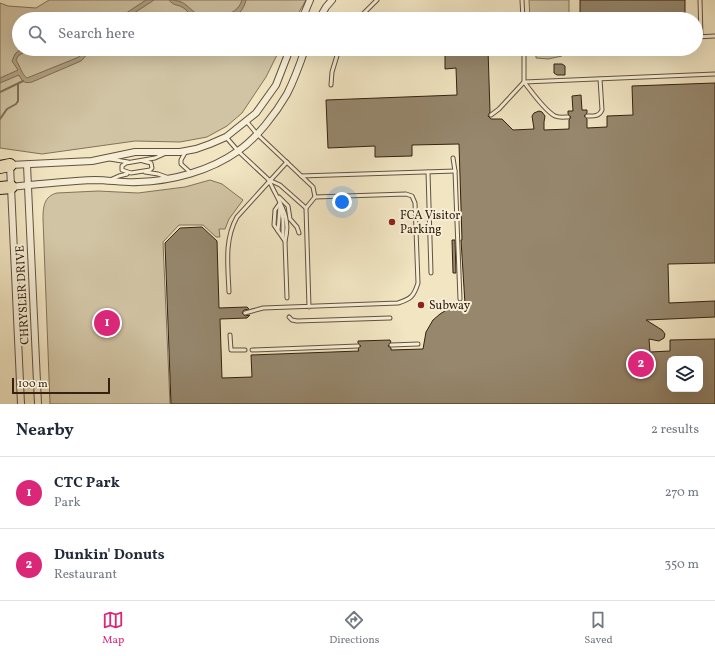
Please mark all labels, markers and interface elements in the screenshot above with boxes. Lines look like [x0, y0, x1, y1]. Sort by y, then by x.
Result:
search box [12, 12, 703, 56]
icon: search [26, 23, 48, 45]
text: Search here [58, 24, 135, 45]
your location [332, 192, 352, 212]
place label: FCA Visitor Parking [400, 208, 460, 238]
marker: FCA Visitor Parking [387, 217, 397, 227]
street label: CHRYSLER DRIVE [12, 245, 34, 345]
place label: Subway [429, 298, 471, 314]
marker: Subway [416, 300, 426, 310]
pin: 1 [94, 308, 120, 338]
pin: 2 [628, 349, 654, 379]
map controls [667, 356, 703, 392]
button: layers [667, 356, 703, 392]
scale bar [12, 376, 110, 395]
text: 100 m [18, 377, 48, 392]
text: Nearby [16, 419, 74, 442]
text: 2 results [651, 421, 699, 439]
text: CTC Park [54, 473, 120, 494]
text: 1 [26, 484, 32, 502]
text: 270 m [665, 484, 699, 502]
text: Park [54, 494, 81, 512]
text: Dunkin' Donuts [54, 545, 165, 566]
text: 2 [26, 556, 32, 574]
text: 350 m [664, 556, 699, 574]
text: Restaurant [54, 566, 117, 584]
tab: Map [102, 609, 124, 648]
tab: Directions [329, 609, 380, 648]
tab: Saved [584, 609, 613, 648]

